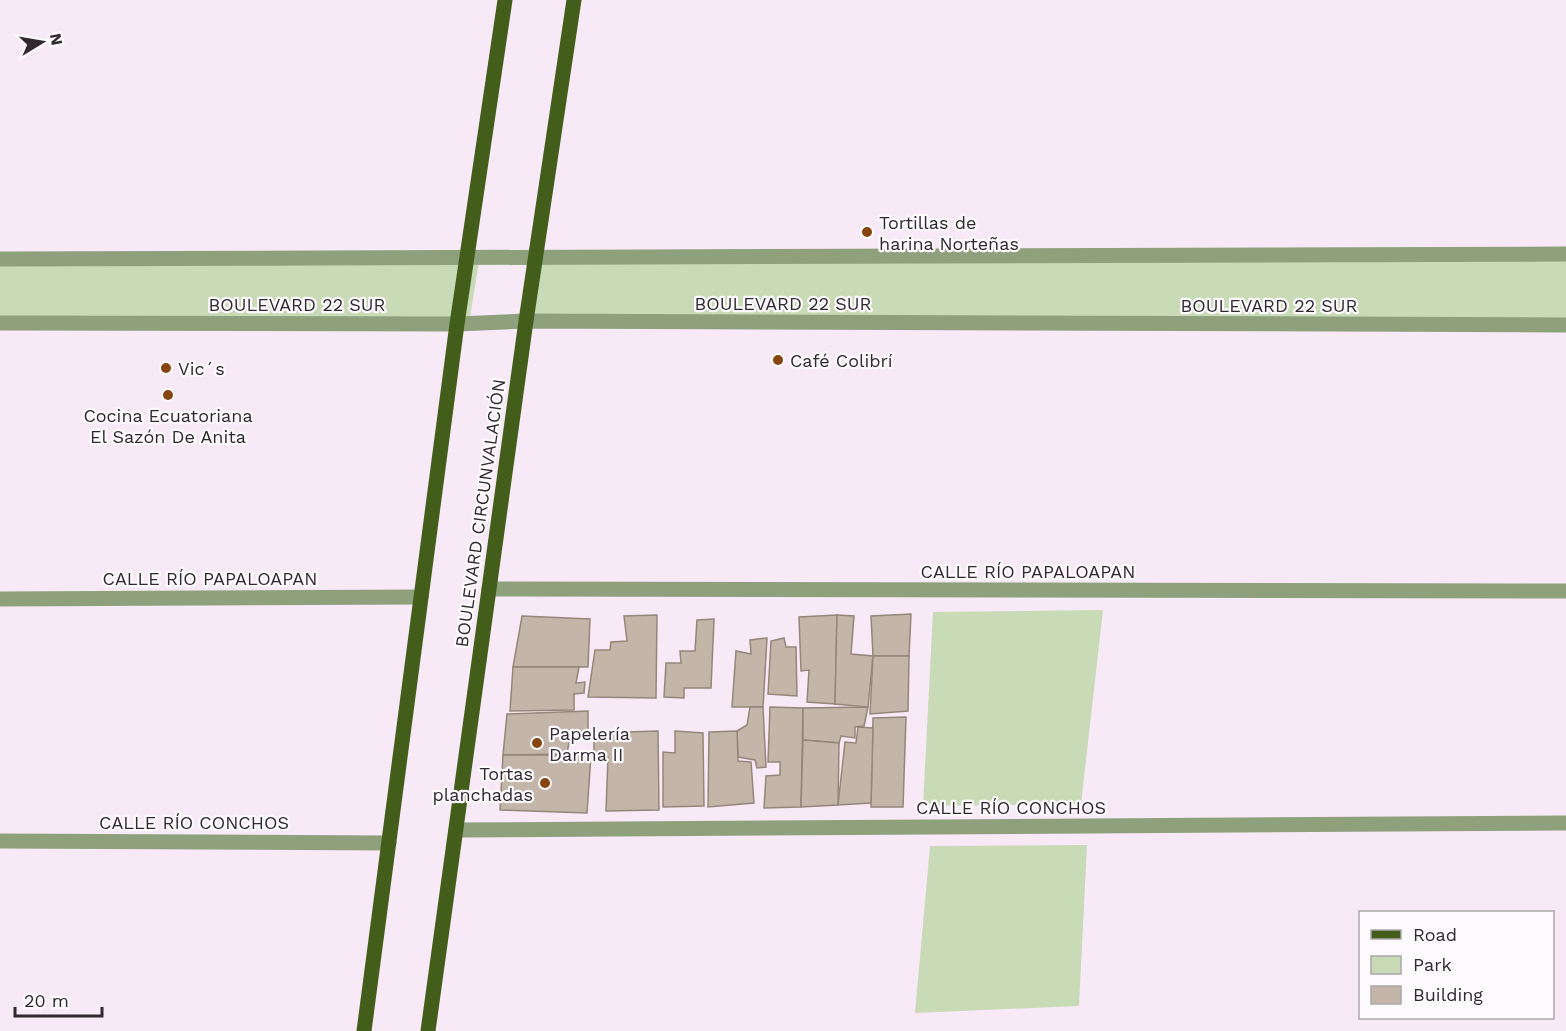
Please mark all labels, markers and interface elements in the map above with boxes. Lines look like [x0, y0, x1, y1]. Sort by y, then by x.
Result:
north arrow [12, 12, 72, 72]
text: N [46, 32, 67, 47]
place label: Tortillas de harina Norteñas [879, 212, 1019, 254]
marker: Tortillas de harina Norteñas [860, 225, 874, 239]
street label: BOULEVARD 22 SUR [694, 293, 872, 314]
street label: BOULEVARD 22 SUR [208, 294, 386, 315]
street label: BOULEVARD 22 SUR [1180, 295, 1358, 316]
place label: Café Colibrí [790, 350, 893, 371]
marker: Café Colibrí [771, 353, 785, 367]
place label: Vic´s [178, 358, 225, 379]
marker: Vic´s [159, 361, 173, 375]
street label: BOULEVARD CIRCUNVALACIÓN [451, 378, 509, 648]
marker: Cocina Ecuatoriana El Sazón De Anita [161, 388, 175, 402]
place label: Cocina Ecuatoriana El Sazón De Anita [83, 405, 253, 447]
street label: CALLE RÍO PAPALOAPAN [921, 561, 1135, 582]
street label: CALLE RÍO PAPALOAPAN [103, 568, 317, 589]
place label: Papelería Darma II [549, 723, 630, 765]
marker: Papelería Darma II [530, 736, 544, 750]
place label: Tortas planchadas [433, 763, 533, 805]
marker: Tortas planchadas [538, 776, 552, 790]
street label: CALLE RÍO CONCHOS [916, 797, 1106, 818]
street label: CALLE RÍO CONCHOS [99, 812, 289, 833]
legend [1359, 911, 1554, 1019]
text: Road [1413, 924, 1457, 945]
text: Park [1413, 954, 1452, 975]
scale bar [15, 980, 102, 1018]
text: Building [1413, 984, 1483, 1005]
text: 20 m [24, 990, 69, 1011]

